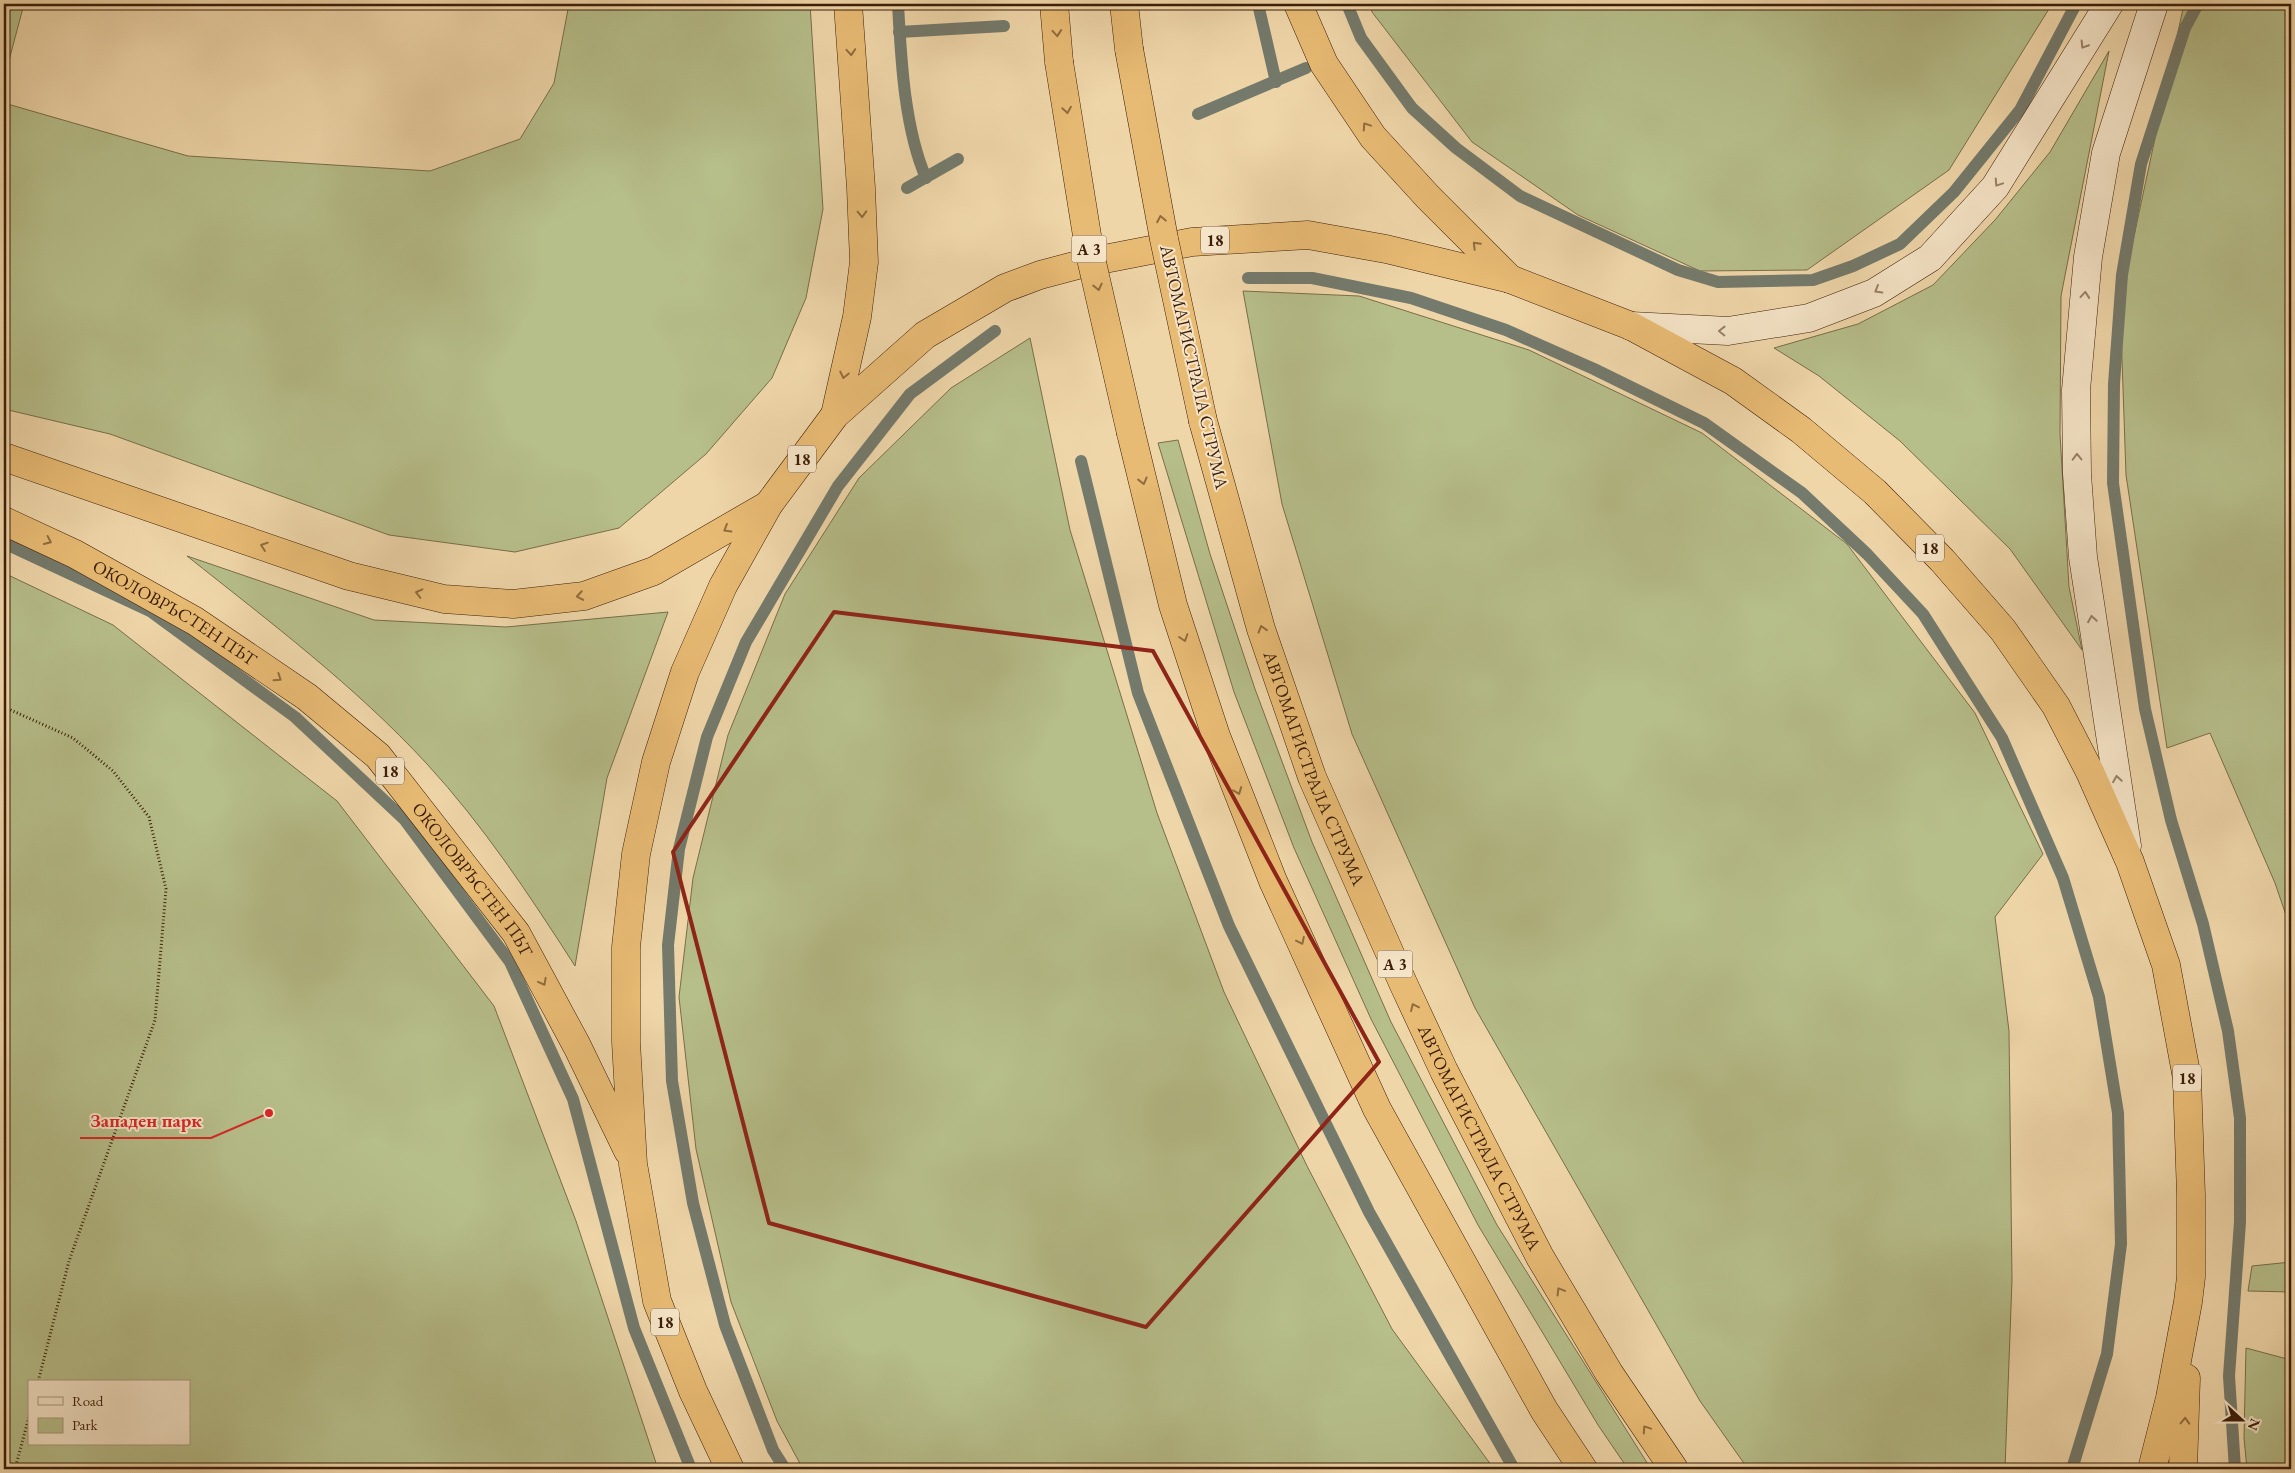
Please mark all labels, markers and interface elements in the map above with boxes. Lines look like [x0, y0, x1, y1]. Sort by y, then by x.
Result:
one-way arrow [1051, 29, 1062, 37]
one-way arrow [2080, 40, 2090, 49]
one-way arrow [846, 49, 857, 57]
one-way arrow [1062, 105, 1072, 114]
one-way arrow [1362, 122, 1372, 131]
one-way arrow [1995, 177, 2004, 187]
one-way arrow [857, 211, 868, 219]
one-way arrow [1156, 215, 1166, 223]
road number: 18 [1201, 226, 1229, 254]
road number: A 3 [1072, 235, 1106, 262]
street label: АВТОМАГИСТРАЛА СТРУМА [1155, 242, 1234, 492]
one-way arrow [1472, 242, 1481, 251]
one-way arrow [1092, 283, 1103, 291]
one-way arrow [1874, 284, 1883, 294]
one-way arrow [2079, 291, 2090, 299]
one-way arrow [1718, 326, 1726, 336]
one-way arrow [839, 371, 850, 380]
road number: 18 [788, 446, 816, 472]
one-way arrow [2072, 453, 2082, 460]
one-way arrow [1137, 476, 1148, 485]
one-way arrow [724, 522, 733, 532]
road number: 18 [1916, 534, 1944, 562]
one-way arrow [43, 535, 52, 546]
one-way arrow [260, 542, 268, 552]
street label: ОКОЛОВРЪСТЕН ПЪТ [89, 554, 262, 671]
one-way arrow [415, 588, 424, 599]
one-way arrow [576, 590, 585, 600]
one-way arrow [2088, 614, 2098, 623]
one-way arrow [1257, 625, 1267, 634]
one-way arrow [1178, 633, 1188, 642]
street label: АВТОМАГИСТРАЛА СТРУМА [1258, 647, 1371, 889]
one-way arrow [272, 671, 281, 681]
road number: 18 [376, 758, 404, 784]
one-way arrow [2112, 775, 2123, 783]
one-way arrow [1232, 786, 1242, 795]
street label: ОКОЛОВРЪСТЕН ПЪТ [407, 797, 539, 961]
one-way arrow [1294, 936, 1305, 945]
road number: A 3 [1378, 951, 1412, 978]
one-way arrow [536, 976, 546, 985]
one-way arrow [1411, 1003, 1421, 1012]
street label: АВТОМАГИСТРАЛА СТРУМА [1413, 1020, 1547, 1254]
road number: 18 [2173, 1064, 2201, 1092]
callout: Западен парк [80, 1104, 211, 1138]
text: Западен парк [90, 1108, 202, 1133]
one-way arrow [1557, 1288, 1567, 1297]
road number: 18 [651, 1308, 679, 1335]
legend [28, 1380, 190, 1446]
text: Road [72, 1391, 104, 1410]
north arrow [2218, 1396, 2268, 1446]
text: Park [72, 1415, 99, 1434]
one-way arrow [2180, 1416, 2190, 1424]
text: N [2243, 1416, 2265, 1434]
one-way arrow [1643, 1425, 1653, 1434]

